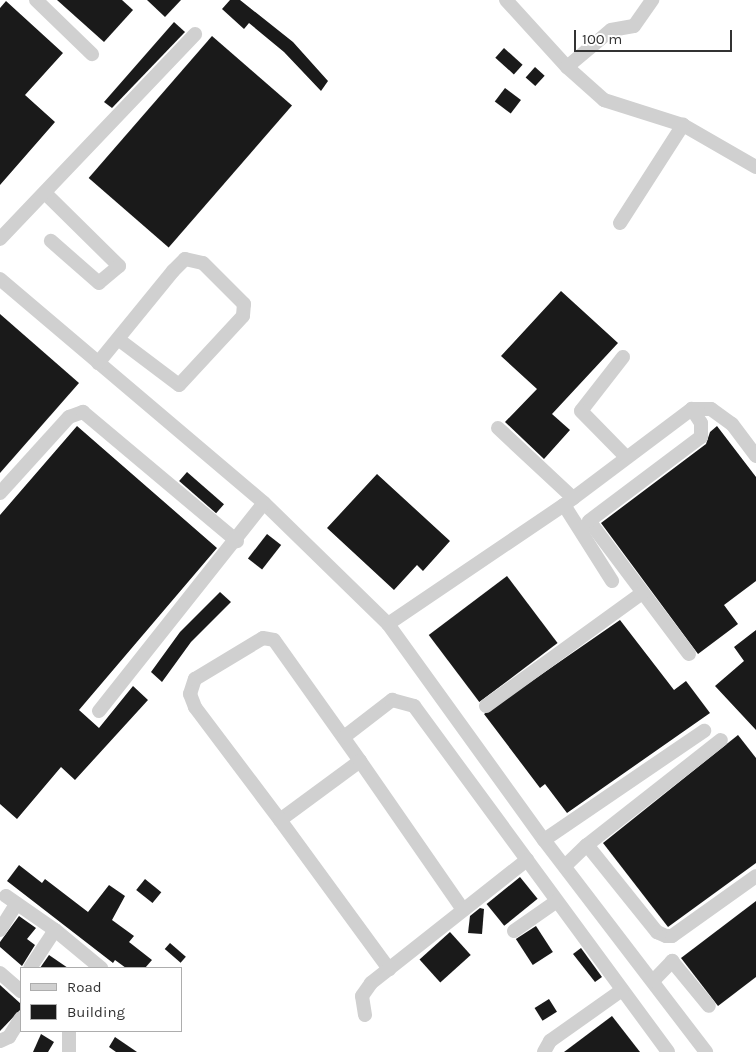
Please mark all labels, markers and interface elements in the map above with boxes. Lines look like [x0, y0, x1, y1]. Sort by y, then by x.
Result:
scale bar [576, 20, 734, 52]
text: 100 m [582, 30, 622, 48]
legend [20, 967, 182, 1032]
text: Road [67, 978, 102, 996]
text: Building [67, 1003, 125, 1021]

